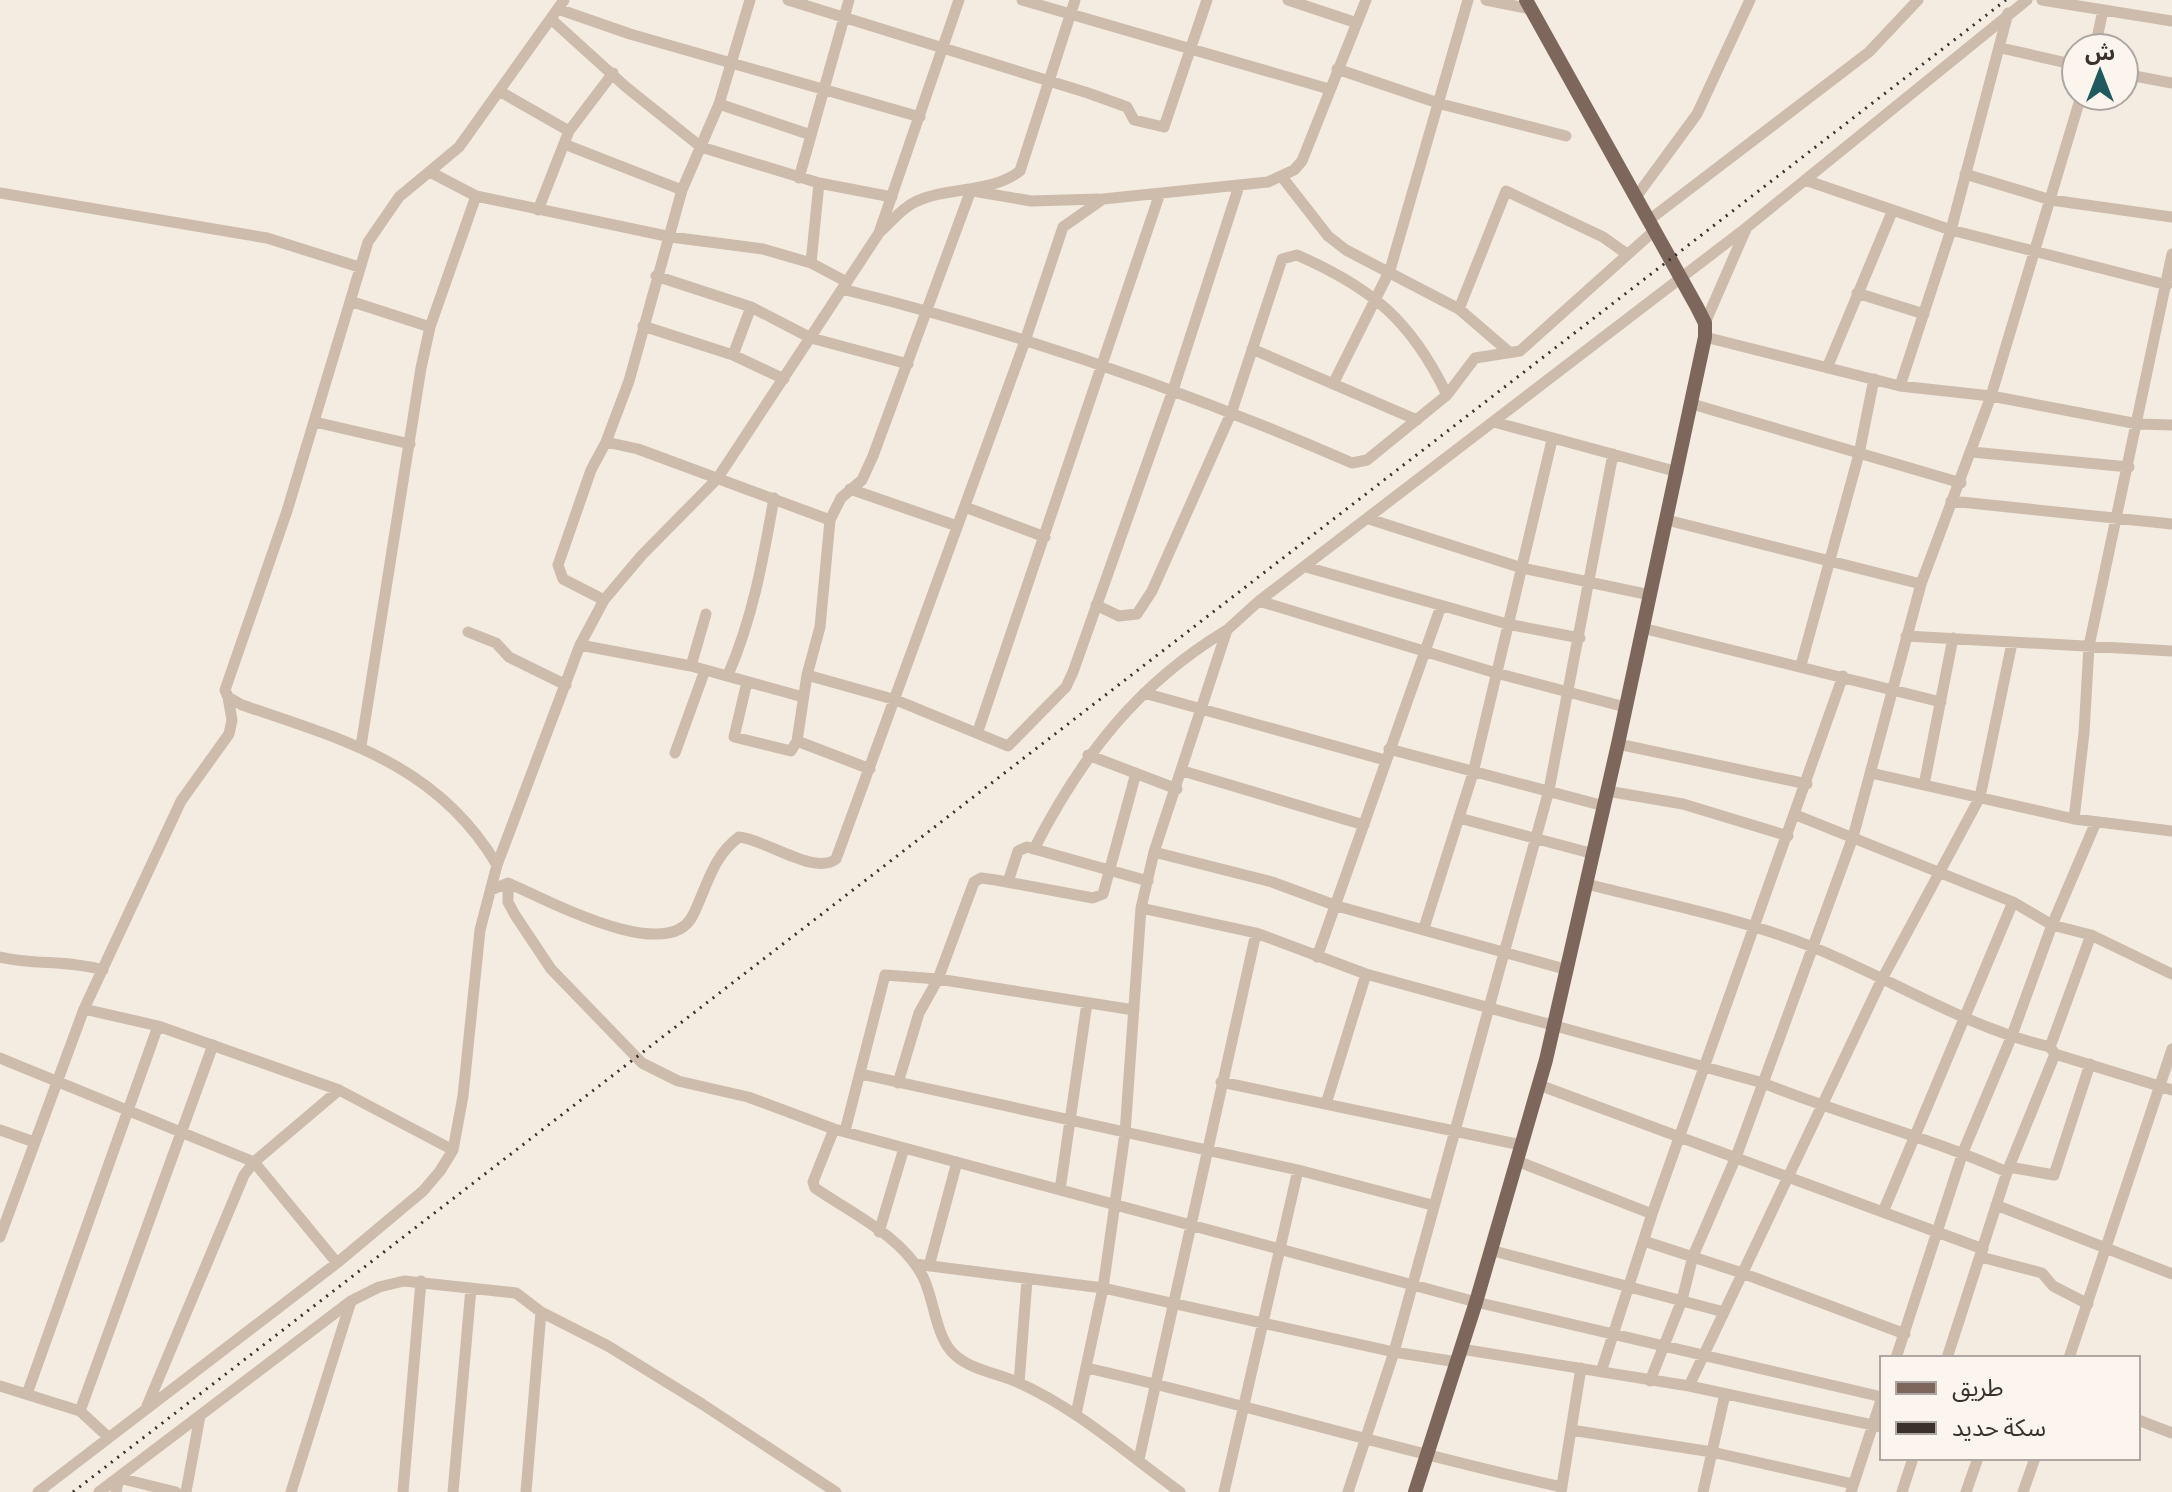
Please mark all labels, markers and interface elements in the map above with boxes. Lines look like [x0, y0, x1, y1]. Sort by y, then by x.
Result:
north arrow [2060, 32, 2140, 112]
text: ش [2085, 38, 2115, 65]
legend [1880, 1356, 2140, 1460]
text: طريق [1952, 1372, 2004, 1403]
text: سكة حديد [1952, 1412, 2046, 1441]

